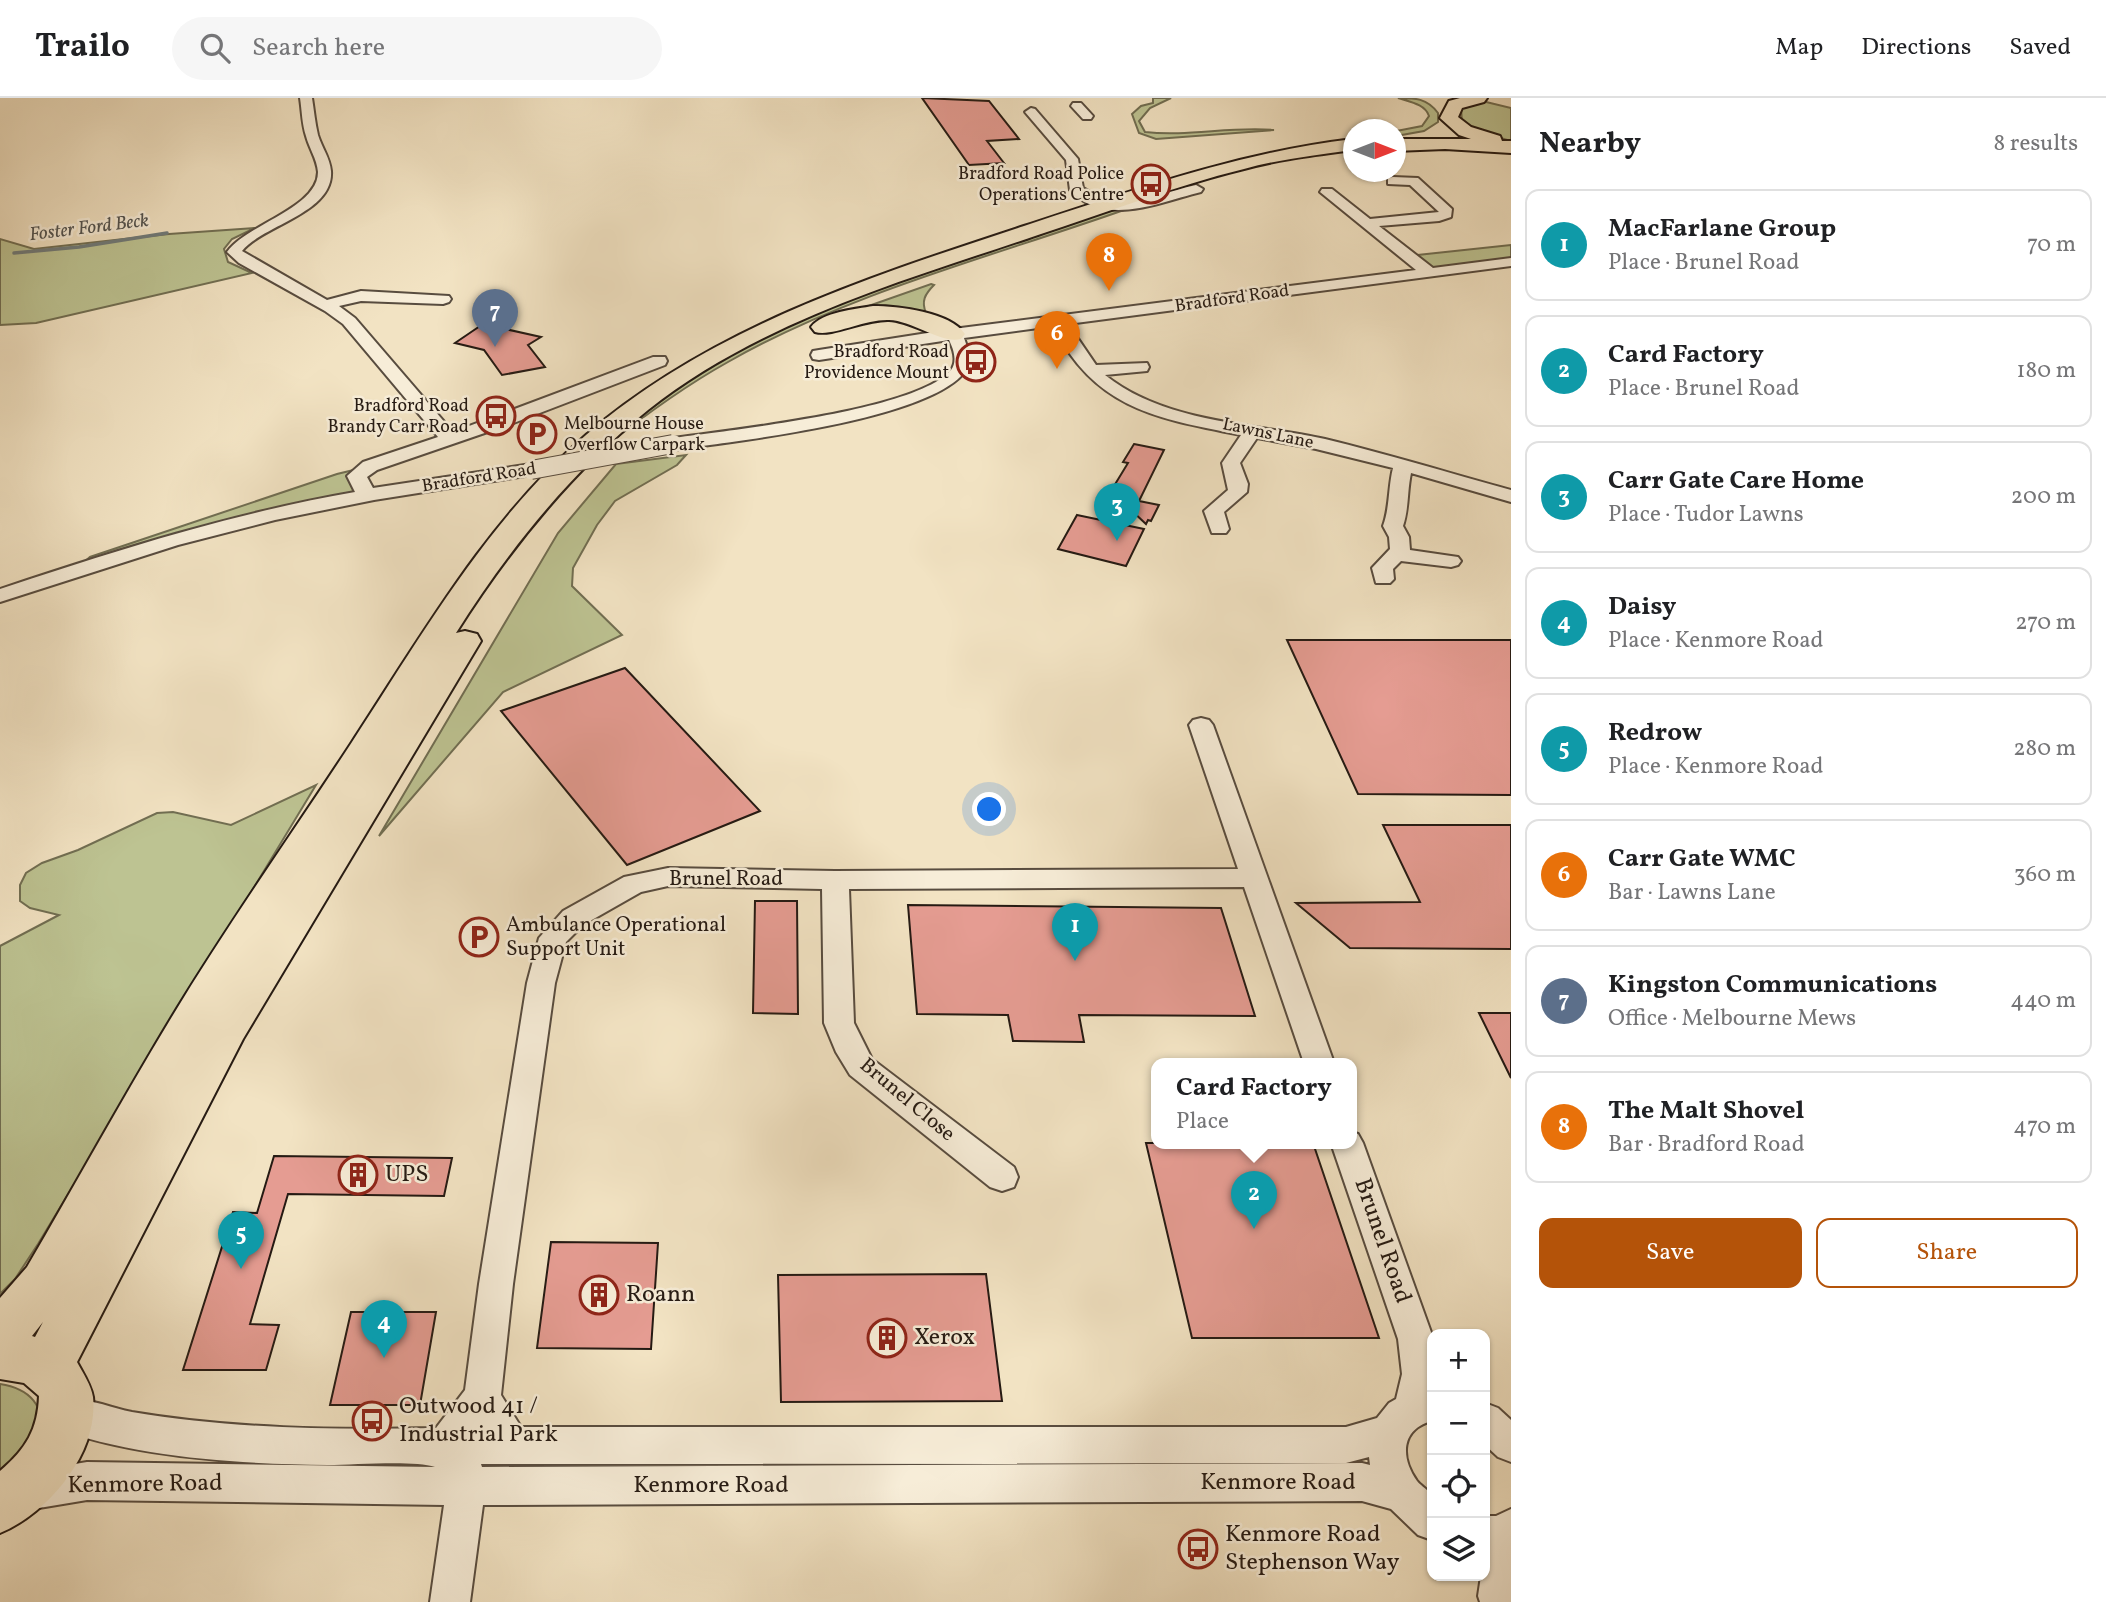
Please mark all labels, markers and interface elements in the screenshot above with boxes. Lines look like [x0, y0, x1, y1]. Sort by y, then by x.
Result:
search box [172, 17, 662, 80]
text: Trailo [35, 25, 130, 71]
icon: search [196, 29, 234, 67]
text: Search here [252, 30, 385, 66]
text: Map [1775, 31, 1823, 65]
text: Directions [1861, 31, 1971, 65]
text: Saved [2009, 31, 2071, 65]
north arrow [1343, 119, 1406, 182]
text: Nearby [1539, 123, 1641, 165]
text: 8 results [1994, 128, 2078, 160]
place label: Bradford Road Police Operations Centre [958, 162, 1124, 208]
bus stop icon: Bradford Road Police Operations Centre [1130, 163, 1172, 205]
water label: Foster Ford Beck [28, 208, 150, 248]
text: MacFarlane Group [1608, 211, 1836, 247]
text: 1 [1559, 229, 1569, 261]
text: 70 m [2027, 229, 2076, 261]
pin: 8 [1086, 233, 1132, 291]
text: Place · Brunel Road [1608, 247, 1800, 279]
street label: Bradford Road [1173, 279, 1291, 319]
pin: 7 [472, 289, 518, 347]
pin: 6 [1034, 311, 1080, 369]
text: Card Factory [1608, 337, 1764, 373]
place label: Bradford Road Providence Mount [804, 340, 949, 386]
bus stop icon: Bradford Road Providence Mount [955, 341, 997, 383]
text: 2 [1558, 355, 1570, 387]
text: 180 m [2017, 355, 2076, 387]
text: Place · Brunel Road [1608, 373, 1800, 405]
place label: Bradford Road Brandy Carr Road [328, 394, 469, 440]
bus stop icon: Bradford Road Brandy Carr Road [475, 395, 517, 437]
place label: Melbourne House Overflow Carpark [564, 412, 705, 458]
street label: Lawns Lane [1220, 412, 1316, 456]
parking icon: Melbourne House Overflow Carpark [516, 413, 558, 455]
street label: Bradford Road [420, 457, 538, 499]
text: Carr Gate Care Home [1608, 463, 1864, 499]
text: 3 [1558, 481, 1570, 513]
text: 200 m [2011, 481, 2076, 513]
pin: 3 [1094, 483, 1140, 541]
text: Place · Tudor Lawns [1608, 499, 1804, 531]
text: Daisy [1608, 589, 1676, 625]
text: 4 [1557, 607, 1571, 639]
text: 270 m [2015, 607, 2076, 639]
text: Place · Kenmore Road [1608, 625, 1824, 657]
text: Redrow [1608, 715, 1702, 751]
text: 5 [1558, 733, 1570, 765]
text: 280 m [2013, 733, 2076, 765]
text: Place · Kenmore Road [1608, 751, 1824, 783]
your location [972, 792, 1006, 826]
text: Carr Gate WMC [1608, 841, 1796, 877]
text: 6 [1558, 859, 1570, 891]
text: 360 m [2014, 859, 2076, 891]
street label: Brunel Road [669, 865, 783, 894]
text: Bar · Lawns Lane [1608, 877, 1776, 909]
pin: 1 [1052, 903, 1098, 961]
place label: Ambulance Operational Support Unit [506, 911, 726, 964]
parking icon: Ambulance Operational Support Unit [458, 916, 500, 958]
text: Kingston Communications [1608, 967, 1937, 1003]
text: 7 [1559, 985, 1570, 1017]
text: 440 m [2010, 985, 2076, 1017]
text: Office · Melbourne Mews [1608, 1003, 1856, 1035]
street label: Brunel Close [853, 1051, 961, 1149]
popup [1151, 1058, 1357, 1149]
text: Card Factory [1176, 1070, 1332, 1106]
text: The Malt Shovel [1608, 1093, 1804, 1129]
text: Place [1176, 1106, 1229, 1138]
text: 8 [1558, 1111, 1570, 1143]
text: 470 m [2013, 1111, 2076, 1143]
text: Bar · Bradford Road [1608, 1129, 1805, 1161]
building icon: UPS [337, 1154, 379, 1196]
place label: UPS [385, 1158, 428, 1192]
pin: 2 [1231, 1171, 1277, 1229]
street label: Brunel Road [1345, 1174, 1419, 1308]
pin: 5 [218, 1211, 264, 1269]
button: Save [1539, 1218, 1802, 1288]
button: Share [1816, 1218, 2078, 1288]
building icon: Roann [578, 1274, 620, 1316]
place label: Roann [626, 1278, 695, 1312]
pin: 4 [361, 1300, 407, 1358]
building icon: Xerox [866, 1317, 908, 1359]
place label: Xerox [914, 1321, 975, 1355]
map controls [1427, 1329, 1490, 1581]
button: + [1427, 1329, 1490, 1392]
place label: Outwood 41 / Industrial Park [399, 1390, 558, 1452]
button: − [1427, 1392, 1490, 1455]
bus stop icon: Outwood 41 / Industrial Park [351, 1400, 393, 1442]
button: locate [1427, 1455, 1490, 1518]
street label: Kenmore Road [1200, 1466, 1356, 1500]
street label: Kenmore Road [67, 1467, 223, 1503]
street label: Kenmore Road [633, 1469, 789, 1503]
place label: Kenmore Road Stephenson Way [1225, 1518, 1399, 1580]
button: layers [1427, 1518, 1490, 1581]
bus stop icon: Kenmore Road Stephenson Way [1177, 1528, 1219, 1570]

